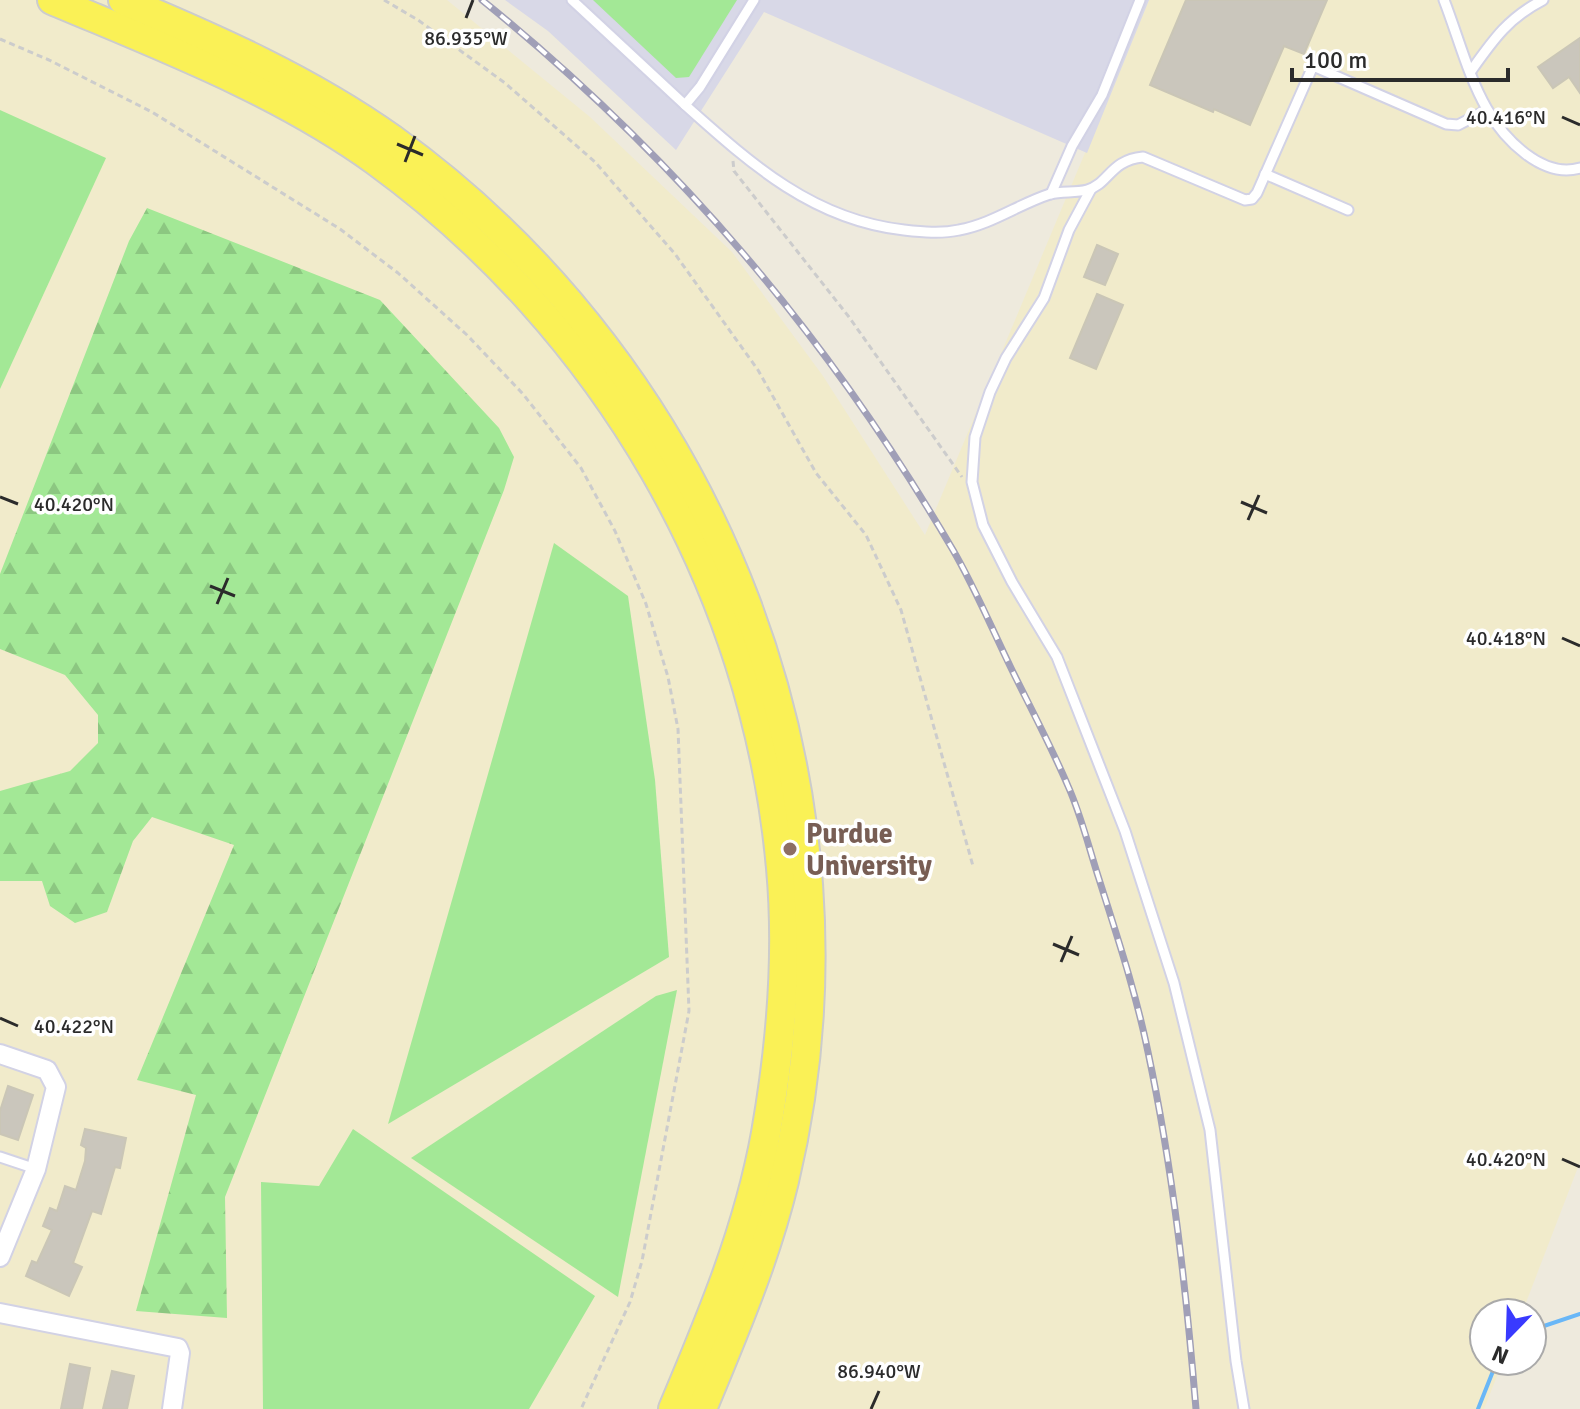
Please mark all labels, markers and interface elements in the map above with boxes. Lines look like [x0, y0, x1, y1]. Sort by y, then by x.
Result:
text: 86.935°W [424, 26, 508, 51]
scale bar [1292, 32, 1508, 82]
text: 100 m [1304, 45, 1367, 75]
text: 40.416°N [1466, 105, 1546, 130]
text: 40.420°N [34, 492, 114, 517]
text: 40.418°N [1466, 626, 1546, 651]
place label: Purdue University [806, 817, 932, 883]
marker: Purdue University [781, 840, 799, 858]
text: 40.422°N [34, 1014, 114, 1039]
text: 40.420°N [1466, 1147, 1546, 1172]
north arrow [1468, 1297, 1548, 1377]
text: N [1488, 1340, 1513, 1370]
text: 86.940°W [837, 1359, 921, 1384]

